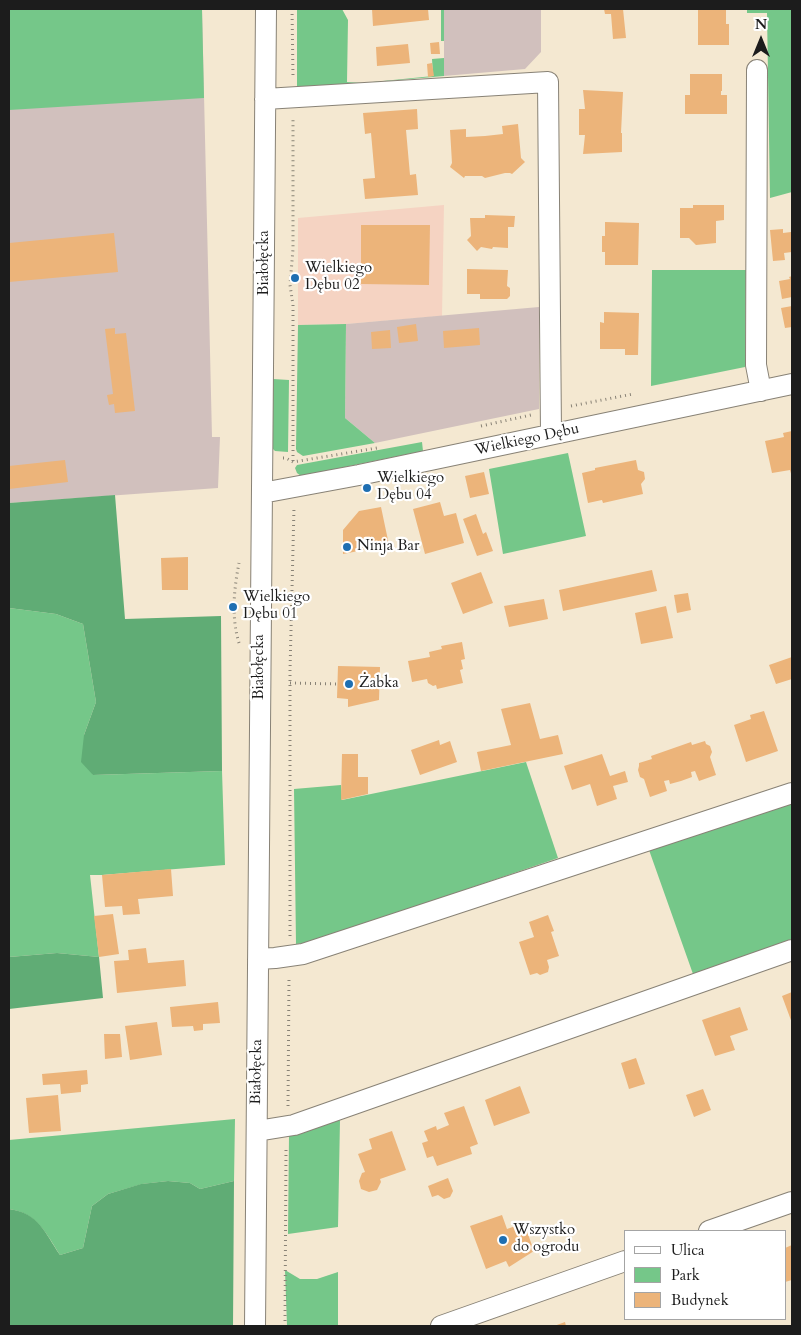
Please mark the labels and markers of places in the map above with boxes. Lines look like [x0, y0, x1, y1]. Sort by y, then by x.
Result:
place label: Wielkiego Dębu 02 [305, 260, 372, 295]
marker: Wielkiego Dębu 02 [289, 272, 301, 284]
place label: Wielkiego Dębu 04 [377, 470, 444, 505]
marker: Wielkiego Dębu 04 [361, 482, 373, 494]
place label: Ninja Bar [357, 538, 419, 556]
marker: Ninja Bar [341, 541, 353, 553]
place label: Wielkiego Dębu 01 [243, 589, 310, 624]
marker: Wielkiego Dębu 01 [227, 601, 239, 613]
place label: Żabka [359, 675, 399, 693]
marker: Żabka [343, 678, 355, 690]
place label: Wszystko do ogrodu [513, 1222, 579, 1257]
marker: Wszystko do ogrodu [497, 1234, 509, 1246]

